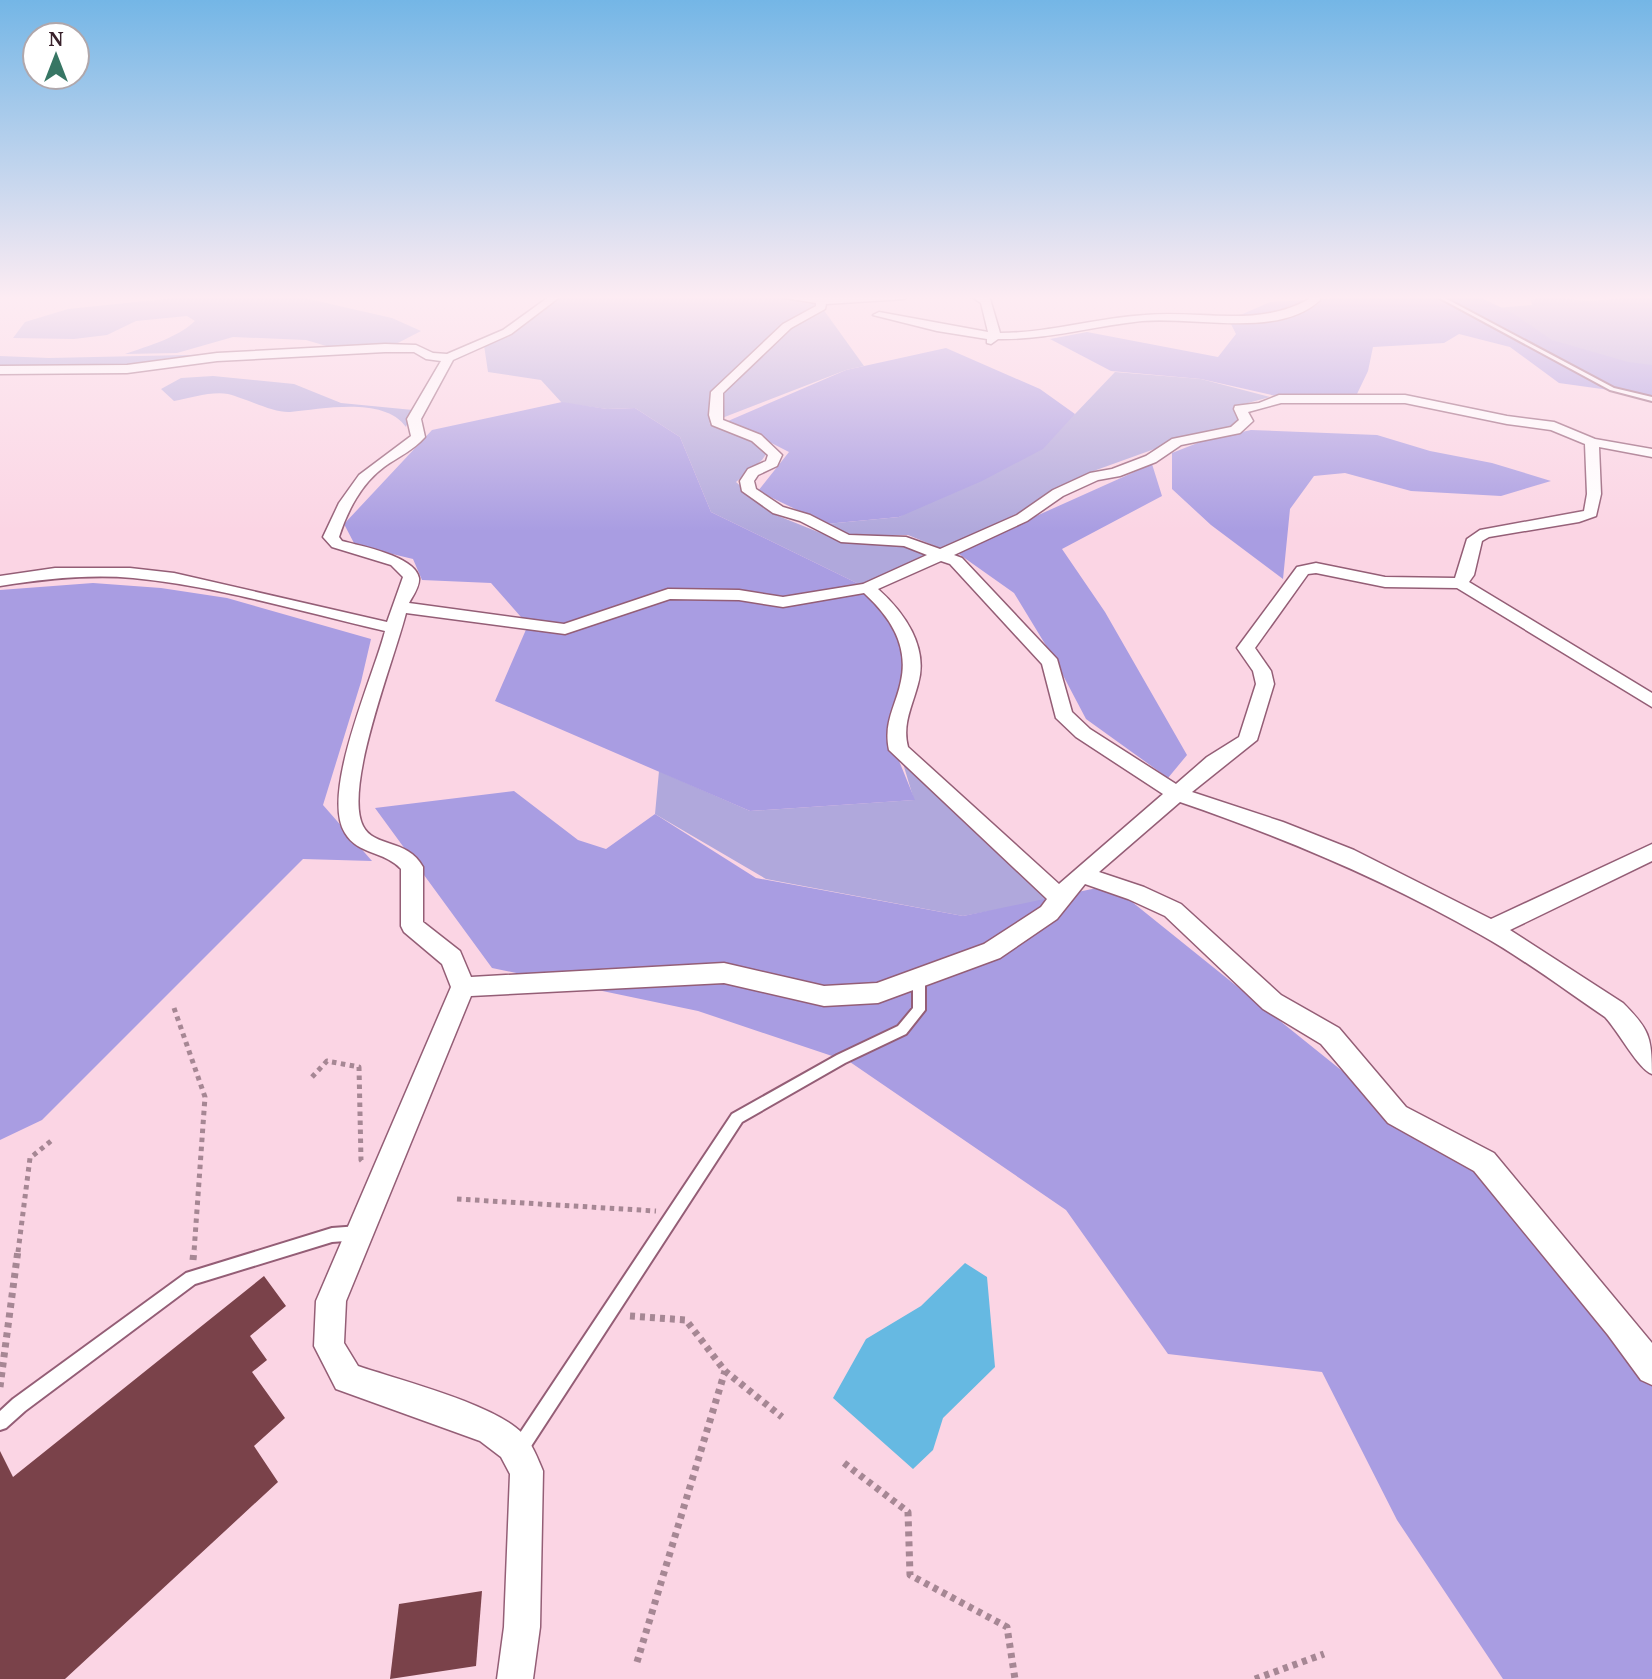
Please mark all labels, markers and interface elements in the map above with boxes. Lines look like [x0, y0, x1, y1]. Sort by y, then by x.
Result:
north arrow [21, 21, 91, 91]
text: N [49, 26, 64, 52]

